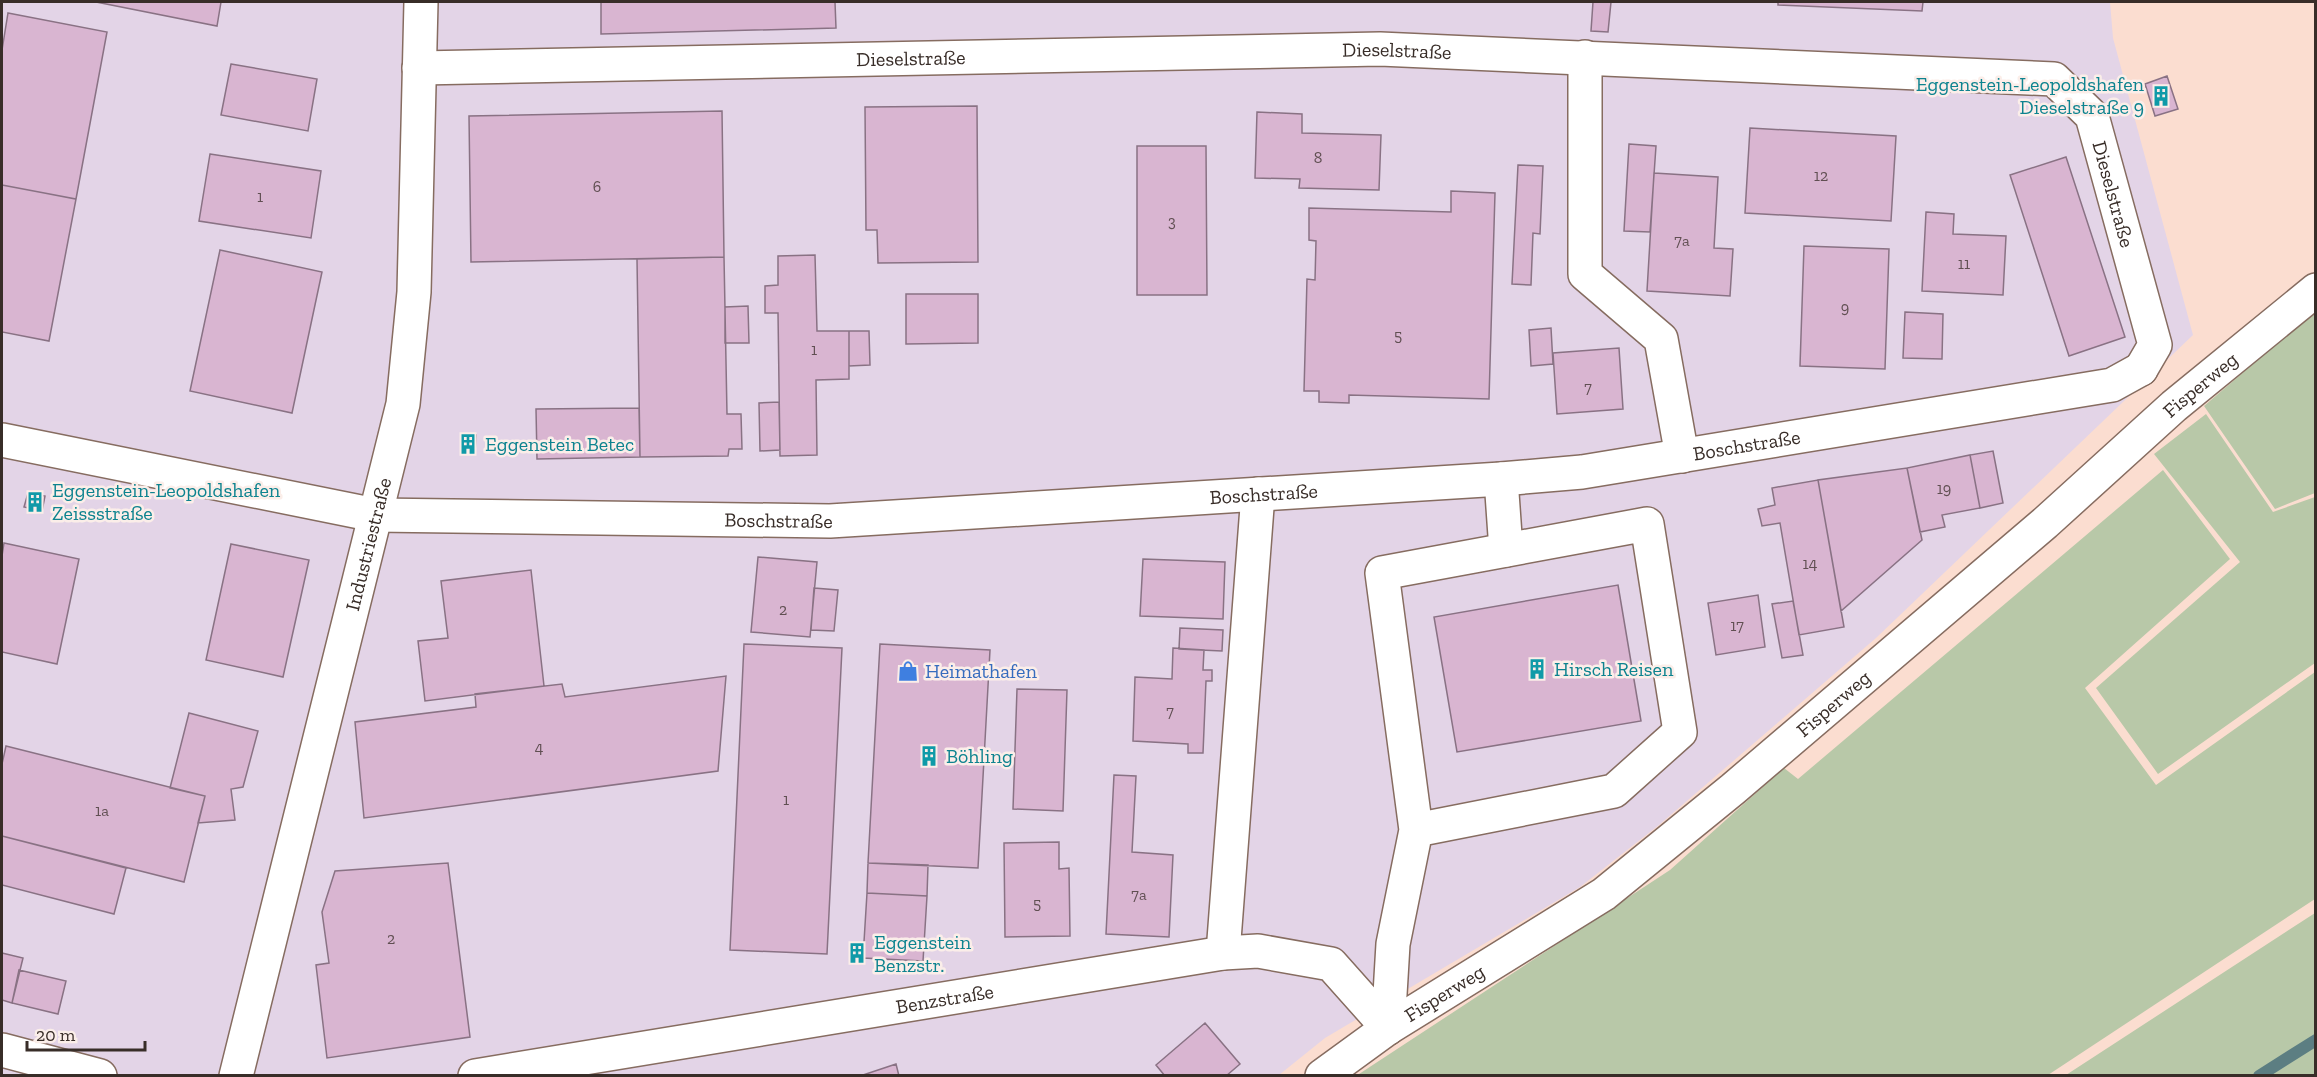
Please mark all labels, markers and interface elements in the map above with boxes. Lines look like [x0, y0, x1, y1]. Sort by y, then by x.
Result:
street label: Dieselstraße [1342, 37, 1452, 64]
street label: Dieselstraße [856, 45, 966, 71]
place label: Eggenstein-Leopoldshafen Dieselstraße 9 [1916, 72, 2145, 119]
building icon: Eggenstein-Leopoldshafen Dieselstraße 9 [2149, 84, 2173, 108]
street label: Dieselstraße [2087, 138, 2140, 250]
house number: 8 [1314, 148, 1322, 167]
house number: 12 [1814, 166, 1828, 185]
house number: 6 [593, 177, 601, 196]
house number: 1 [257, 187, 263, 206]
house number: 3 [1168, 212, 1176, 231]
house number: 7a [1674, 231, 1690, 250]
house number: 11 [1958, 254, 1970, 273]
house number: 9 [1841, 298, 1849, 317]
house number: 5 [1394, 326, 1402, 345]
house number: 1 [811, 340, 817, 359]
street label: Fisperweg [2158, 347, 2243, 422]
house number: 7 [1584, 378, 1592, 397]
street label: Boschstraße [1691, 424, 1802, 466]
building icon: Eggenstein Betec [456, 432, 480, 456]
place label: Eggenstein Betec [485, 432, 634, 456]
street label: Industriestraße [340, 475, 396, 613]
place label: Eggenstein-Leopoldshafen Zeissstraße [52, 478, 281, 525]
street label: Boschstraße [1209, 478, 1318, 509]
house number: 19 [1937, 479, 1951, 498]
building icon: Eggenstein-Leopoldshafen Zeissstraße [23, 490, 47, 514]
street label: Boschstraße [724, 508, 833, 533]
house number: 14 [1803, 554, 1818, 573]
house number: 2 [779, 600, 787, 619]
house number: 17 [1730, 616, 1744, 635]
building icon: Hirsch Reisen [1525, 657, 1549, 681]
place label: Hirsch Reisen [1554, 657, 1674, 681]
shop icon: Heimathafen [896, 659, 920, 683]
place label: Heimathafen [925, 659, 1037, 683]
street label: Fisperweg [1791, 665, 1875, 742]
house number: 7 [1166, 702, 1174, 721]
house number: 4 [535, 738, 544, 757]
building icon: Böhling [917, 744, 941, 768]
place label: Böhling [946, 744, 1013, 768]
house number: 1 [783, 790, 789, 809]
house number: 1a [95, 801, 109, 820]
house number: 7a [1131, 885, 1147, 904]
house number: 5 [1033, 894, 1041, 913]
house number: 2 [387, 929, 395, 948]
place label: Eggenstein Benzstr. [874, 930, 972, 977]
building icon: Eggenstein Benzstr. [845, 941, 869, 965]
street label: Fisperweg [1400, 959, 1489, 1027]
street label: Benzstraße [894, 979, 995, 1019]
scale bar [27, 1014, 146, 1052]
text: 20 m [36, 1024, 76, 1046]

